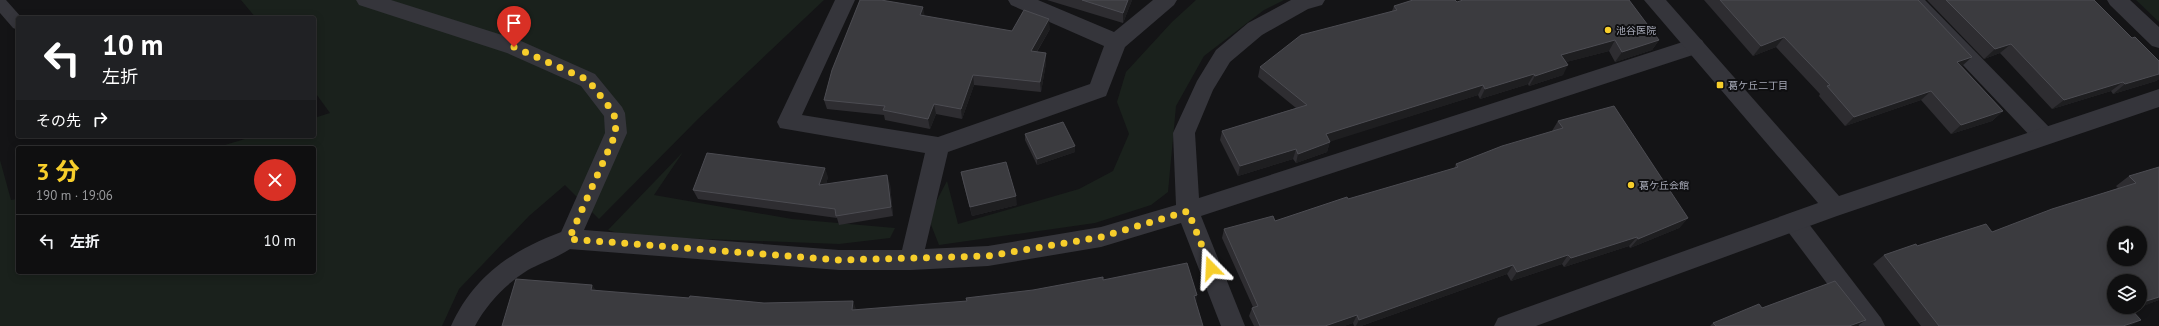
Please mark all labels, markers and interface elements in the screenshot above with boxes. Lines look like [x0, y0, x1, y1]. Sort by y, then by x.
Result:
pin [497, 6, 531, 47]
icon: arrive [503, 12, 525, 34]
place label: 池谷医院 [1616, 24, 1656, 37]
marker: 池谷医院 [1603, 25, 1613, 35]
text: 10 m [102, 26, 163, 63]
icon: left [36, 32, 88, 84]
text: 左折 [102, 65, 138, 88]
place label: 葛ケ丘二丁目 [1728, 79, 1788, 92]
marker: 葛ケ丘二丁目 [1715, 80, 1725, 90]
icon: right [89, 108, 111, 130]
text: その先 [36, 111, 81, 130]
text: 3 分 [36, 156, 80, 187]
button: close [254, 159, 296, 201]
place label: 葛ケ丘会館 [1639, 179, 1689, 192]
marker: 葛ケ丘会館 [1626, 180, 1636, 190]
text: 190 m · 19:06 [36, 187, 113, 204]
map controls [2107, 226, 2147, 314]
button: sound [2107, 226, 2147, 266]
icon: left [36, 230, 58, 252]
text: 10 m [263, 231, 296, 250]
text: 左折 [70, 232, 100, 251]
position arrow [1190, 247, 1232, 289]
button: layers [2107, 274, 2147, 314]

